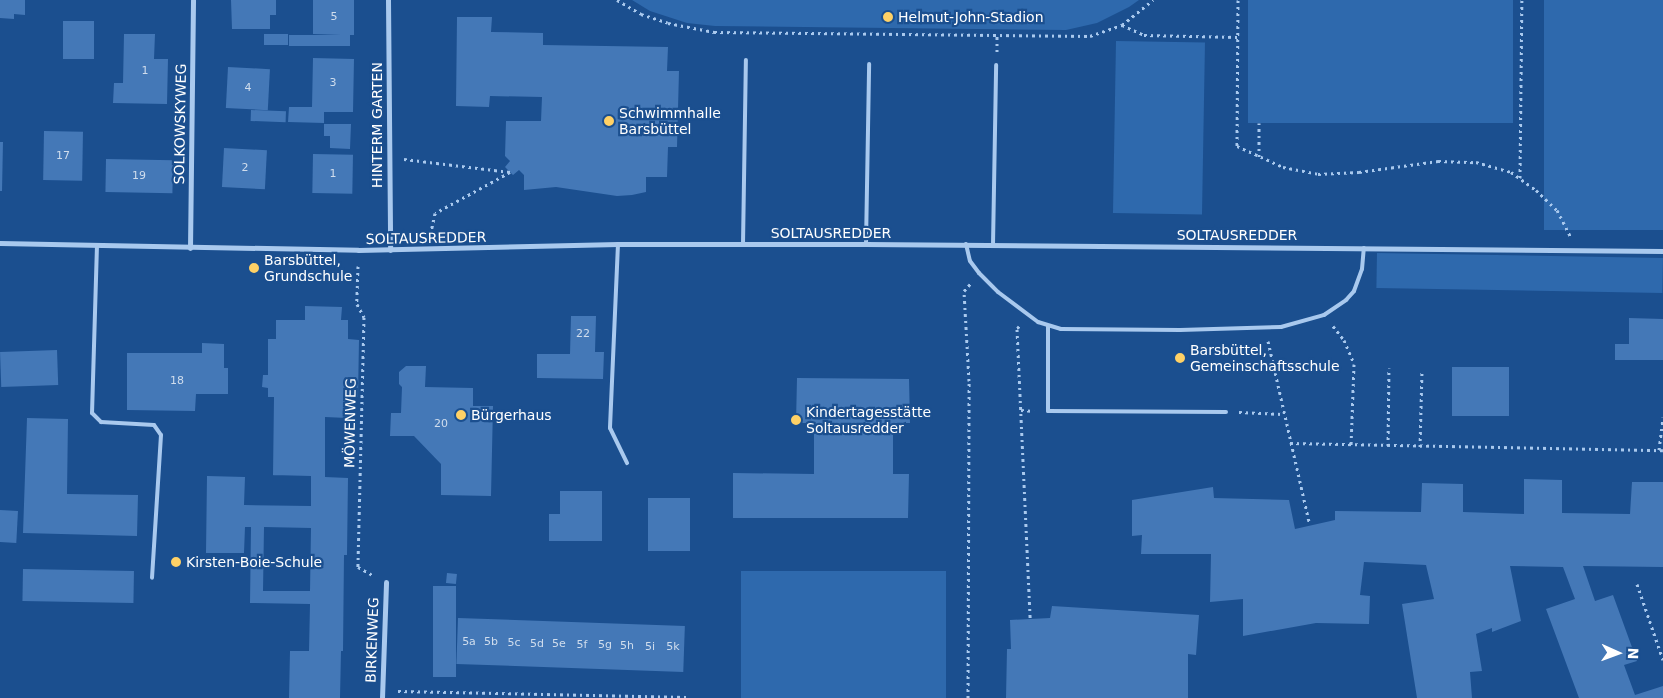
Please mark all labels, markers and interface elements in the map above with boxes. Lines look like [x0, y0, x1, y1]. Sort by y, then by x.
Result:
place label: Helmut-John-Stadion [898, 9, 1044, 25]
house number: 5 [331, 10, 337, 24]
marker: Helmut-John-Stadion [882, 11, 894, 23]
street label: HINTERM GARTEN [369, 62, 385, 188]
house number: 1 [142, 64, 148, 78]
street label: SOLKOWSKYWEG [171, 64, 189, 184]
house number: 3 [330, 76, 336, 90]
house number: 4 [245, 81, 251, 95]
place label: Schwimmhalle Barsbüttel [619, 105, 721, 138]
marker: Schwimmhalle Barsbüttel [603, 115, 615, 127]
house number: 17 [56, 149, 70, 163]
house number: 2 [242, 161, 248, 175]
house number: 1 [330, 167, 336, 181]
house number: 19 [132, 169, 146, 183]
street label: SOLTAUSREDDER [771, 225, 891, 241]
street label: SOLTAUSREDDER [1177, 227, 1297, 243]
street label: SOLTAUSREDDER [366, 229, 486, 247]
place label: Barsbüttel, Grundschule [264, 252, 352, 284]
marker: Barsbüttel, Grundschule [248, 262, 260, 274]
house number: 22 [576, 327, 590, 341]
place label: Barsbüttel, Gemeinschaftsschule [1190, 342, 1340, 374]
marker: Barsbüttel, Gemeinschaftsschule [1174, 352, 1186, 364]
house number: 18 [170, 374, 184, 388]
street label: MÖWENWEG [341, 378, 359, 468]
place label: Kindertagesstätte Soltausredder [806, 404, 931, 437]
place label: Bürgerhaus [471, 407, 552, 423]
marker: Bürgerhaus [455, 409, 467, 421]
marker: Kindertagesstätte Soltausredder [790, 414, 802, 426]
house number: 20 [434, 417, 448, 431]
place label: Kirsten-Boie-Schule [186, 554, 322, 570]
marker: Kirsten-Boie-Schule [170, 556, 182, 568]
street label: BIRKENWEG [362, 597, 382, 683]
north arrow [1593, 628, 1643, 678]
house number: 5a [462, 635, 476, 649]
house number: 5b [484, 635, 498, 649]
house number: 5c [507, 636, 521, 650]
house number: 5d [530, 637, 544, 651]
house number: 5e [552, 637, 566, 651]
house number: 5f [577, 638, 587, 652]
house number: 5g [598, 638, 612, 652]
house number: 5h [620, 639, 634, 653]
house number: 5i [645, 640, 655, 654]
house number: 5k [666, 640, 680, 654]
text: N [1625, 647, 1641, 660]

